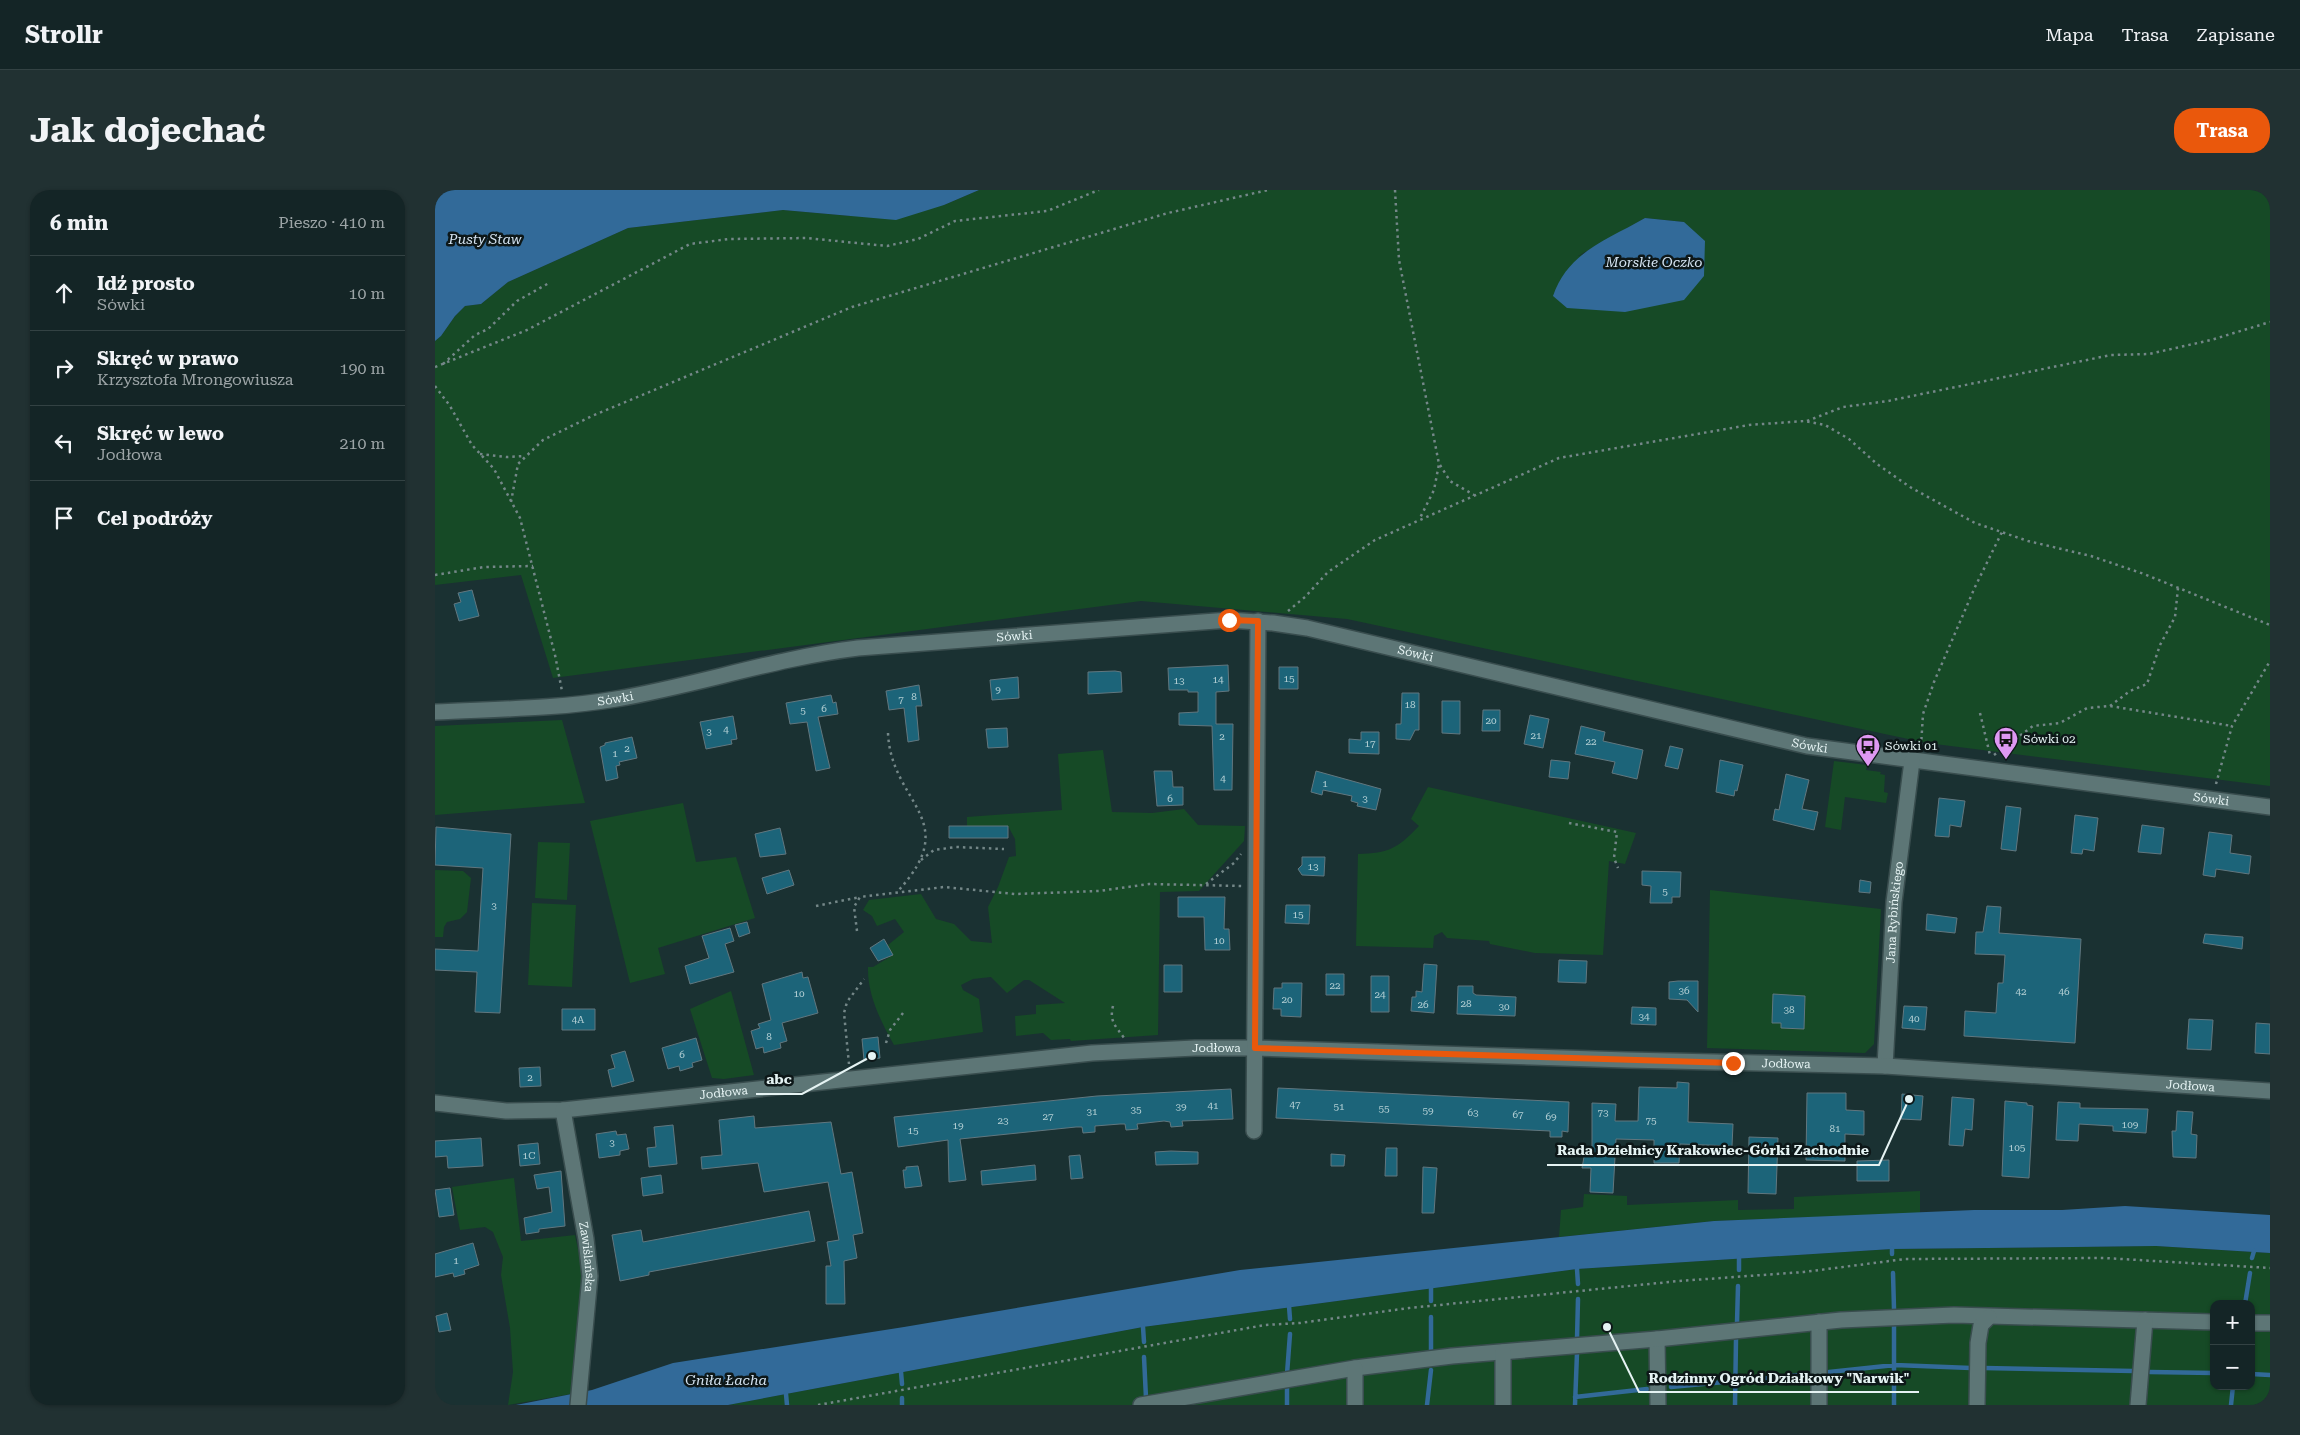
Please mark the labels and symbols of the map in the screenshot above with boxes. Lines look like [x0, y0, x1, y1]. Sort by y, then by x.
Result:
water label: Pusty Staw [447, 231, 522, 247]
water label: Morskie Oczko [1605, 254, 1702, 270]
route start [1218, 609, 1241, 632]
street label: Sówki [996, 628, 1033, 645]
street label: Sówki [1396, 643, 1435, 665]
house number: 15 [1283, 673, 1295, 684]
house number: 14 [1212, 674, 1224, 685]
house number: 13 [1173, 675, 1185, 686]
house number: 9 [995, 684, 1001, 695]
street label: Sówki [597, 689, 635, 709]
house number: 8 [911, 691, 917, 702]
house number: 7 [898, 694, 904, 705]
house number: 18 [1404, 699, 1416, 710]
house number: 6 [821, 703, 827, 714]
house number: 5 [800, 705, 806, 716]
house number: 20 [1485, 715, 1497, 726]
house number: 4 [723, 724, 729, 735]
house number: 3 [706, 726, 712, 737]
bus stop icon: Sówki 02 [1993, 726, 2019, 760]
house number: 21 [1530, 730, 1542, 741]
house number: 2 [1219, 731, 1225, 742]
place label: Sówki 02 [2023, 732, 2076, 746]
bus stop icon: Sówki 01 [1855, 733, 1881, 767]
house number: 22 [1585, 736, 1597, 747]
street label: Sówki [1790, 736, 1829, 756]
house number: 17 [1364, 738, 1376, 749]
place label: Sówki 01 [1885, 739, 1938, 753]
house number: 2 [624, 743, 630, 754]
house number: 1 [612, 748, 618, 759]
house number: 4 [1220, 773, 1226, 784]
house number: 1 [1322, 778, 1328, 789]
street label: Sówki [2192, 790, 2230, 809]
house number: 6 [1167, 793, 1173, 804]
house number: 3 [1362, 793, 1368, 804]
street label: Jana Rybińskiego [1884, 860, 1906, 964]
house number: 13 [1307, 861, 1319, 872]
house number: 5 [1662, 886, 1668, 897]
house number: 3 [491, 900, 497, 911]
house number: 15 [1292, 909, 1304, 920]
house number: 10 [1213, 935, 1225, 946]
house number: 22 [1329, 980, 1341, 991]
house number: 36 [1678, 985, 1690, 996]
house number: 42 [2015, 986, 2027, 997]
house number: 46 [2058, 986, 2070, 997]
house number: 10 [793, 988, 805, 999]
house number: 24 [1374, 989, 1386, 1000]
house number: 20 [1281, 994, 1293, 1005]
house number: 28 [1460, 998, 1472, 1009]
house number: 26 [1417, 999, 1429, 1010]
house number: 30 [1498, 1001, 1510, 1012]
house number: 38 [1783, 1004, 1795, 1015]
house number: 34 [1638, 1011, 1650, 1022]
house number: 40 [1908, 1013, 1920, 1024]
house number: 4A [572, 1014, 584, 1025]
house number: 8 [766, 1031, 772, 1042]
street label: Jodłowa [1192, 1041, 1241, 1055]
house number: 6 [679, 1049, 685, 1060]
route end [1722, 1052, 1745, 1075]
street label: Jodłowa [1762, 1056, 1811, 1071]
callout: abc [756, 1065, 802, 1094]
text: abc [766, 1071, 792, 1087]
house number: 2 [527, 1072, 533, 1083]
street label: Jodłowa [2166, 1077, 2216, 1094]
street label: Jodłowa [699, 1083, 749, 1102]
house number: 47 [1289, 1099, 1301, 1110]
house number: 41 [1207, 1100, 1219, 1111]
house number: 39 [1175, 1101, 1187, 1112]
house number: 51 [1333, 1101, 1345, 1112]
house number: 55 [1378, 1103, 1390, 1114]
house number: 35 [1130, 1104, 1142, 1115]
house number: 59 [1422, 1105, 1434, 1116]
house number: 31 [1086, 1106, 1098, 1117]
house number: 63 [1467, 1107, 1479, 1118]
house number: 73 [1597, 1107, 1609, 1118]
house number: 67 [1512, 1109, 1524, 1120]
house number: 27 [1042, 1111, 1054, 1122]
house number: 69 [1545, 1111, 1557, 1122]
house number: 23 [997, 1115, 1009, 1126]
house number: 75 [1645, 1115, 1657, 1126]
house number: 109 [2122, 1119, 2139, 1130]
house number: 19 [952, 1120, 964, 1131]
house number: 81 [1829, 1123, 1841, 1134]
house number: 15 [907, 1125, 919, 1136]
callout: Rada Dzielnicy Krakowiec-Górki Zachodnie [1547, 1136, 1879, 1165]
house number: 3 [609, 1137, 615, 1148]
text: Rada Dzielnicy Krakowiec-Górki Zachodnie [1557, 1142, 1869, 1158]
house number: 105 [2009, 1142, 2026, 1153]
house number: 1C [523, 1150, 535, 1161]
street label: Zawiślańska [576, 1221, 597, 1293]
house number: 1 [453, 1255, 459, 1266]
callout: Rodzinny Ogród Działkowy "Narwik" [1639, 1363, 1919, 1392]
text: Rodzinny Ogród Działkowy "Narwik" [1649, 1370, 1909, 1386]
water label: Gniła Łacha [685, 1372, 767, 1388]

